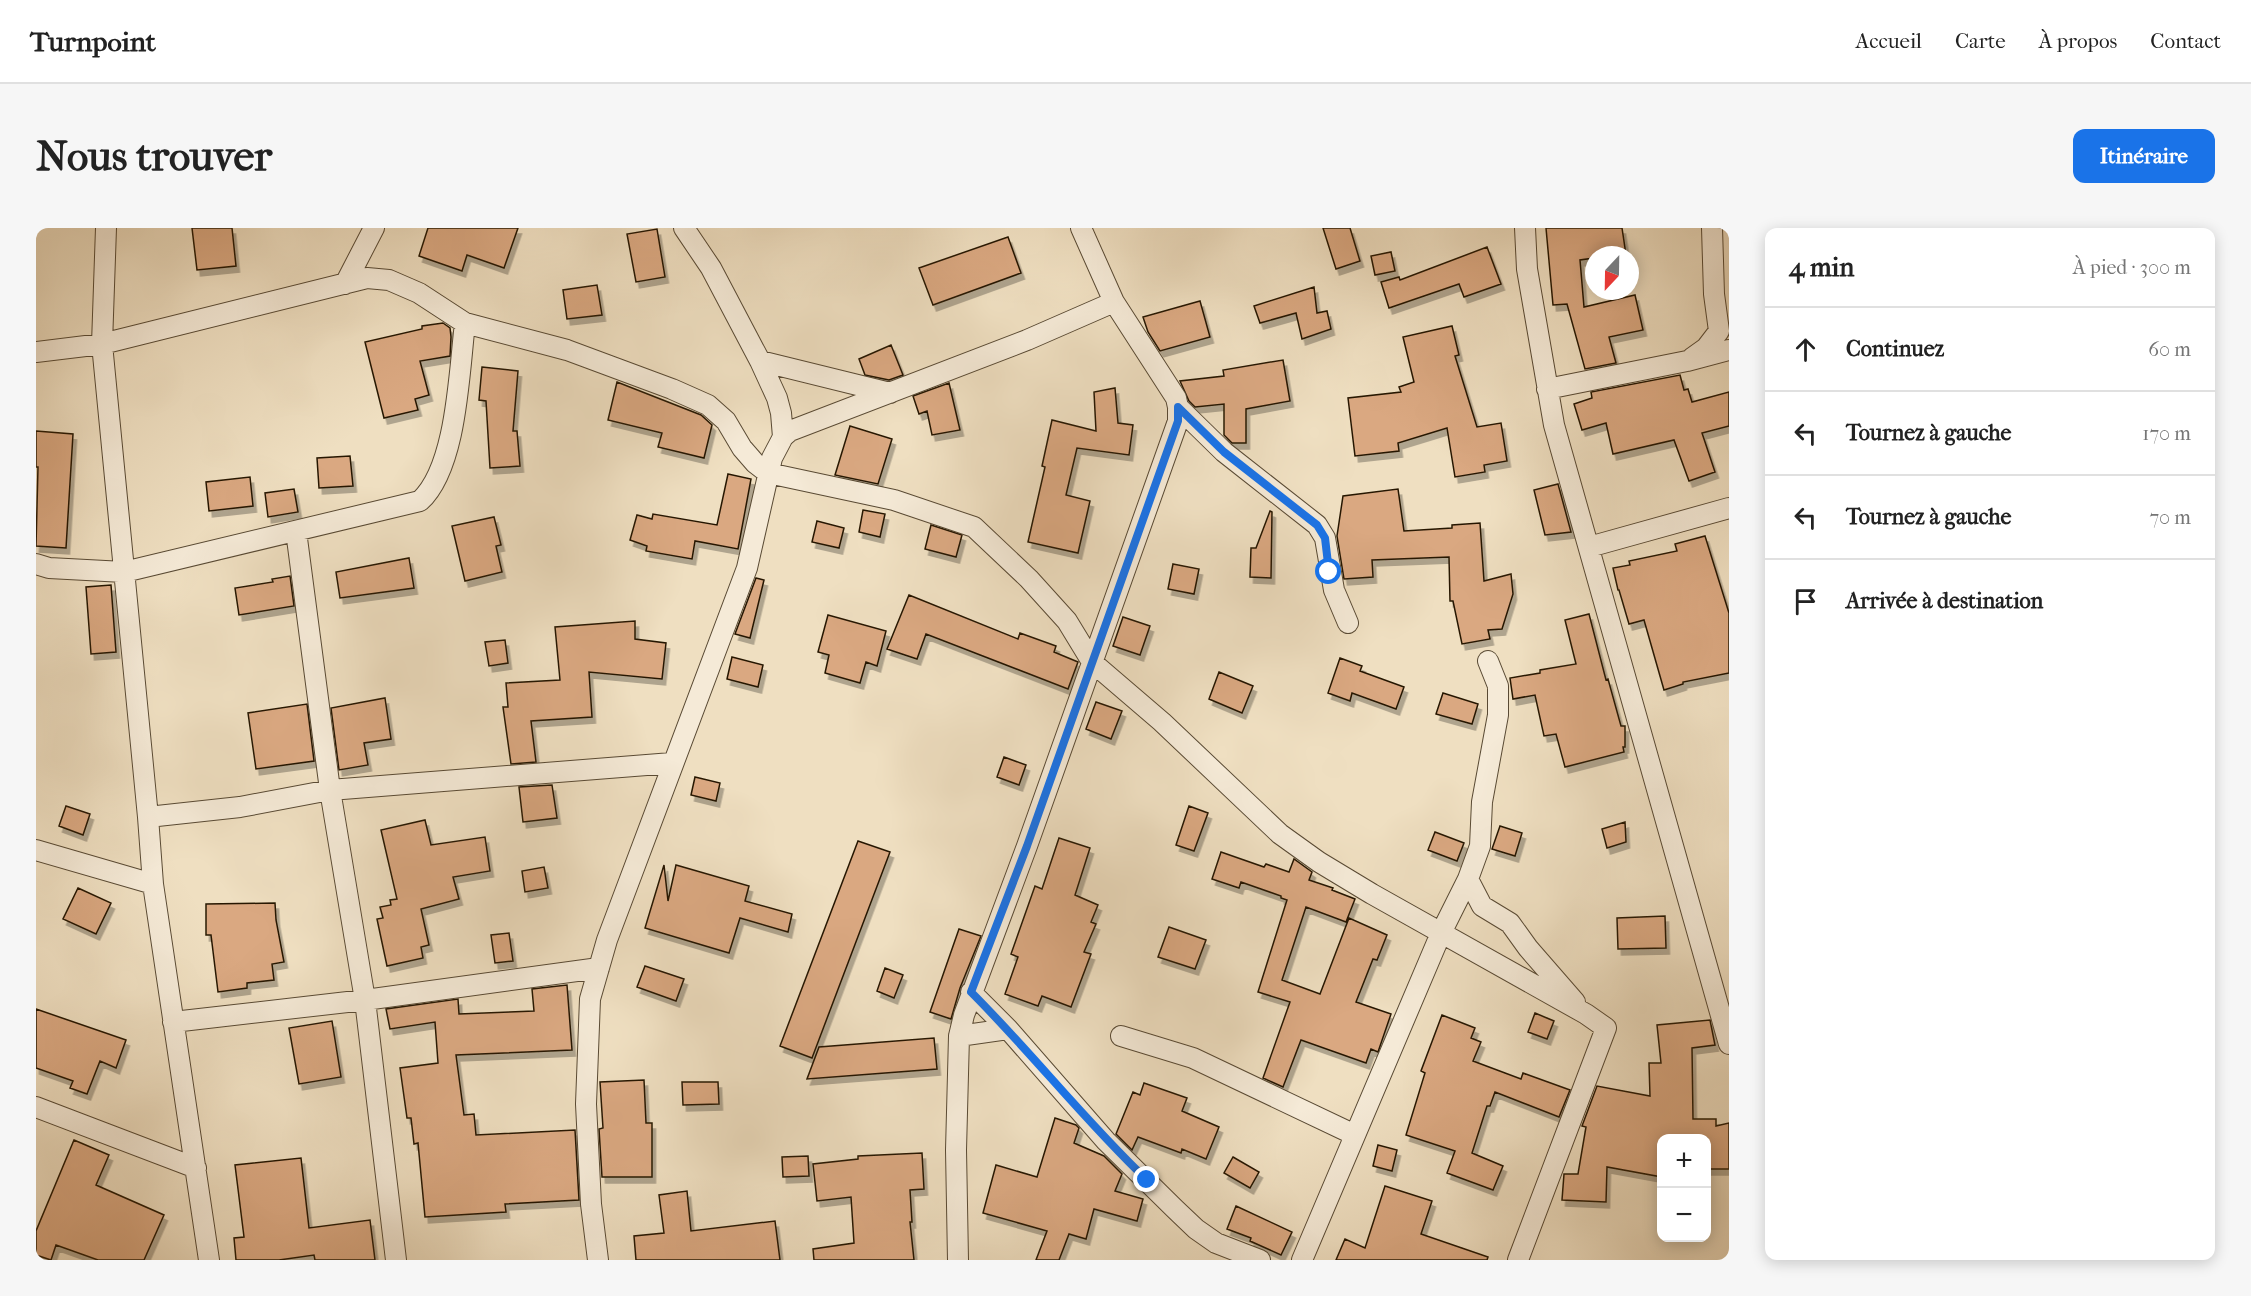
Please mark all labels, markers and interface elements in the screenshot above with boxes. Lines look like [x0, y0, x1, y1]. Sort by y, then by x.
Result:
text: Turnpoint [30, 25, 156, 58]
text: Accueil [1856, 29, 1922, 53]
text: Carte [1955, 29, 2006, 53]
text: À propos [2039, 29, 2117, 53]
text: Contact [2150, 29, 2221, 53]
button: Itinéraire [2073, 129, 2215, 183]
text: Nous trouver [36, 132, 272, 181]
north arrow [1585, 246, 1639, 300]
text: 4 min [1789, 252, 1854, 283]
text: À pied · 300 m [2073, 256, 2191, 279]
icon: ahead [1789, 333, 1822, 366]
text: Continuez [1846, 336, 1944, 362]
text: 60 m [2148, 338, 2191, 361]
icon: left [1789, 417, 1822, 450]
text: Tournez à gauche [1846, 420, 2011, 446]
text: 170 m [2142, 422, 2191, 445]
icon: left [1789, 501, 1822, 534]
text: Tournez à gauche [1846, 504, 2011, 530]
text: 70 m [2149, 506, 2191, 529]
route start [1315, 558, 1341, 584]
icon: arrive [1789, 585, 1822, 618]
text: Arrivée à destination [1846, 588, 2043, 614]
map controls [1657, 1134, 1711, 1242]
button: + [1657, 1134, 1711, 1188]
route end [1133, 1166, 1159, 1192]
button: − [1657, 1188, 1711, 1242]

